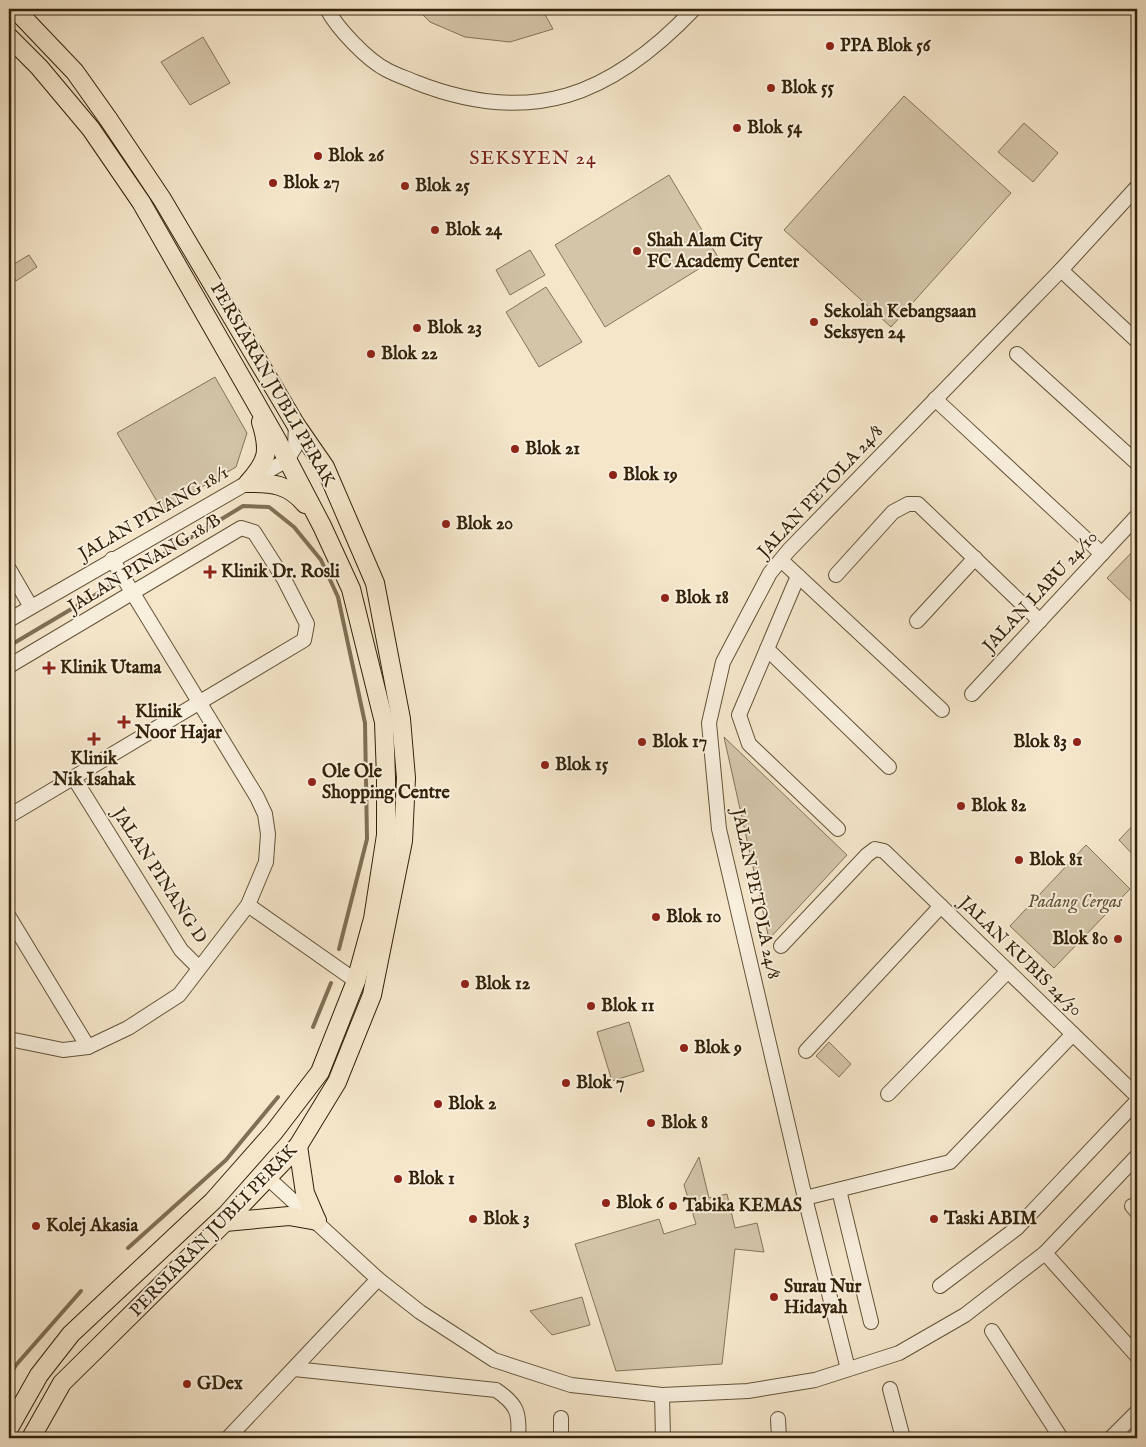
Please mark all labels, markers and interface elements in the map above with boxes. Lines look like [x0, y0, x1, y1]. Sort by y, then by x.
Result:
place label: PPA Blok 56 [840, 35, 932, 58]
marker: PPA Blok 56 [824, 40, 836, 52]
place label: Blok 55 [781, 77, 834, 100]
marker: Blok 55 [765, 82, 777, 94]
place label: Blok 54 [747, 117, 803, 140]
marker: Blok 54 [731, 122, 743, 134]
place label: Blok 26 [328, 145, 385, 168]
district label: SEKSYEN 24 [469, 146, 597, 171]
marker: Blok 26 [312, 150, 324, 162]
place label: Blok 27 [283, 172, 340, 195]
place label: Blok 25 [415, 175, 470, 198]
marker: Blok 27 [267, 177, 279, 189]
marker: Blok 25 [399, 180, 411, 192]
place label: Blok 24 [445, 219, 503, 242]
marker: Blok 24 [429, 224, 441, 236]
place label: Shah Alam City FC Academy Center [647, 230, 799, 274]
marker: Shah Alam City FC Academy Center [631, 245, 643, 257]
street label: PERSIARAN JUBLI PERAK [204, 279, 340, 492]
place label: Sekolah Kebangsaan Seksyen 24 [824, 301, 977, 345]
marker: Sekolah Kebangsaan Seksyen 24 [808, 316, 820, 328]
place label: Blok 23 [427, 317, 482, 340]
marker: Blok 23 [411, 322, 423, 334]
place label: Blok 22 [381, 343, 438, 366]
marker: Blok 22 [365, 348, 377, 360]
street label: JALAN PETOLA 24/8 [752, 421, 889, 565]
place label: Blok 21 [525, 438, 580, 461]
marker: Blok 21 [509, 443, 521, 455]
street label: JALAN PINANG 18/1 [73, 462, 233, 567]
place label: Blok 19 [623, 464, 678, 487]
marker: Blok 19 [607, 469, 619, 481]
street label: JALAN PINANG 18/B [63, 509, 226, 620]
place label: Blok 20 [456, 513, 513, 536]
marker: Blok 20 [440, 518, 452, 530]
street label: JALAN LABU 24/10 [977, 526, 1103, 659]
place label: Klinik Dr. Rosli [221, 561, 340, 584]
marker: Klinik Dr. Rosli [203, 565, 217, 579]
place label: Blok 18 [675, 587, 729, 610]
marker: Blok 18 [659, 592, 671, 604]
place label: Klinik Utama [60, 657, 162, 680]
marker: Klinik Utama [42, 661, 56, 675]
place label: Klinik Noor Hajar [134, 701, 222, 745]
marker: Klinik Noor Hajar [117, 715, 131, 729]
place label: Blok 17 [652, 731, 707, 754]
place label: Blok 83 [1013, 731, 1067, 754]
marker: Klinik Nik Isahak [87, 732, 101, 746]
marker: Blok 17 [636, 736, 648, 748]
marker: Blok 83 [1071, 736, 1083, 748]
place label: Klinik Nik Isahak [52, 748, 137, 792]
place label: Blok 15 [555, 754, 609, 777]
marker: Blok 15 [539, 759, 551, 771]
place label: Ole Ole Shopping Centre [322, 761, 450, 805]
marker: Ole Ole Shopping Centre [306, 776, 318, 788]
place label: Blok 82 [971, 795, 1027, 818]
marker: Blok 82 [955, 800, 967, 812]
street label: JALAN PINANG D [105, 802, 211, 948]
street label: JALAN PETOLA 24/8 [725, 805, 784, 981]
place label: Blok 81 [1029, 849, 1083, 872]
marker: Blok 81 [1013, 854, 1025, 866]
street label: JALAN KUBIS 24/30 [952, 891, 1087, 1022]
park label: Padang Cergas [1028, 891, 1123, 914]
place label: Blok 10 [666, 906, 722, 929]
marker: Blok 10 [650, 911, 662, 923]
place label: Blok 80 [1052, 928, 1108, 951]
marker: Blok 80 [1112, 933, 1124, 945]
place label: Blok 12 [475, 973, 531, 996]
marker: Blok 12 [459, 978, 471, 990]
place label: Blok 11 [601, 995, 655, 1018]
marker: Blok 11 [585, 1000, 597, 1012]
place label: Blok 9 [694, 1037, 742, 1060]
marker: Blok 9 [678, 1042, 690, 1054]
place label: Blok 7 [576, 1072, 624, 1095]
marker: Blok 7 [560, 1077, 572, 1089]
place label: Blok 2 [448, 1093, 497, 1116]
marker: Blok 2 [432, 1098, 444, 1110]
place label: Blok 8 [661, 1112, 708, 1135]
marker: Blok 8 [645, 1117, 657, 1129]
street label: PERSIARAN JUBLI PERAK [125, 1139, 303, 1322]
place label: Blok 1 [408, 1168, 455, 1191]
marker: Blok 1 [392, 1173, 404, 1185]
place label: Blok 6 [616, 1192, 665, 1215]
place label: Tabika KEMAS [682, 1195, 802, 1218]
marker: Blok 6 [600, 1197, 612, 1209]
marker: Tabika KEMAS [667, 1200, 679, 1212]
place label: Blok 3 [483, 1208, 530, 1231]
place label: Taski ABIM [943, 1208, 1037, 1231]
marker: Blok 3 [467, 1213, 479, 1225]
marker: Taski ABIM [928, 1213, 940, 1225]
place label: Kolej Akasia [46, 1215, 140, 1238]
marker: Kolej Akasia [30, 1220, 42, 1232]
place label: Surau Nur Hidayah [784, 1276, 862, 1320]
marker: Surau Nur Hidayah [768, 1291, 780, 1303]
place label: GDex [197, 1373, 243, 1396]
marker: GDex [181, 1378, 193, 1390]

